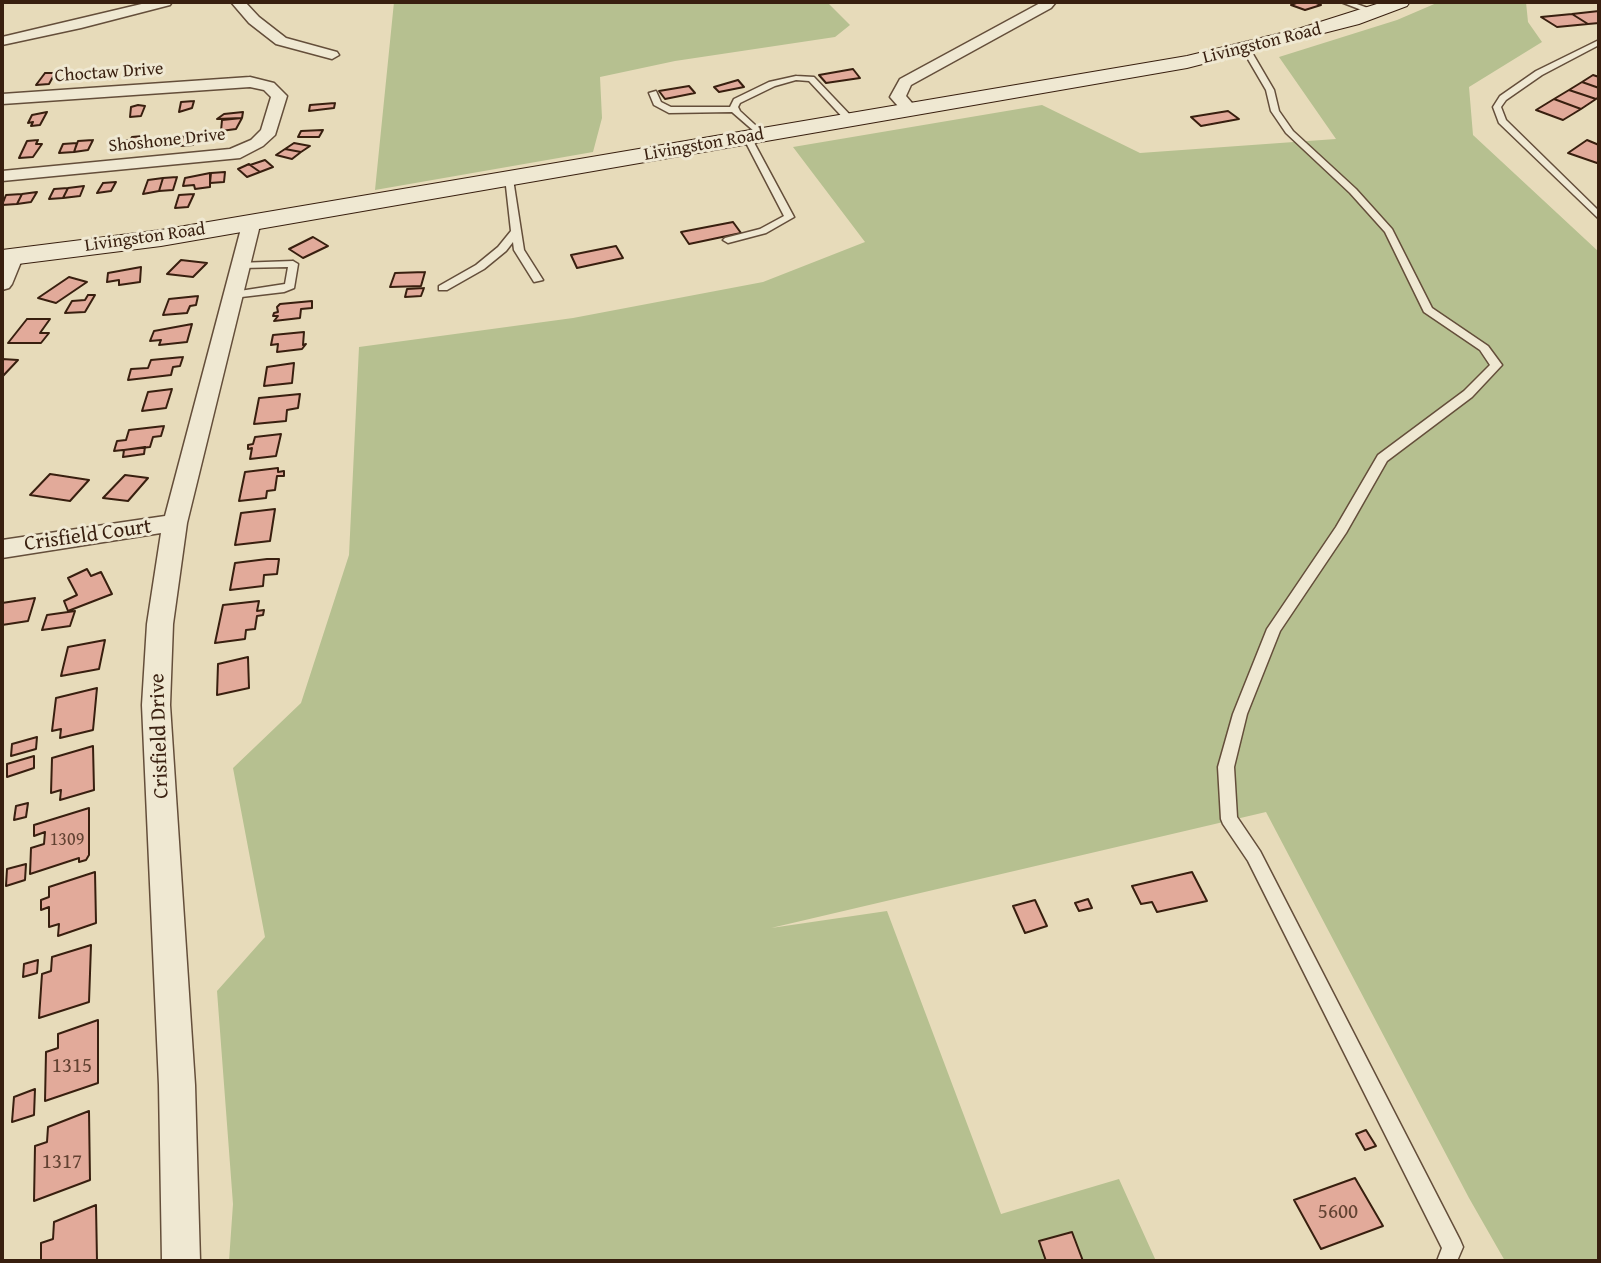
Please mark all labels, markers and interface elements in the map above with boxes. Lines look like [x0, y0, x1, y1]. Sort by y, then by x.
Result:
street label: Livingston Road [1201, 19, 1323, 69]
street label: Choctaw Drive [54, 58, 164, 88]
street label: Shoshone Drive [107, 124, 227, 158]
street label: Livingston Road [642, 124, 766, 166]
street label: Livingston Road [83, 219, 207, 257]
street label: Crisfield Court [23, 515, 153, 557]
street label: Crisfield Drive [145, 673, 175, 799]
house number: 1309 [50, 829, 84, 851]
house number: 1315 [52, 1054, 92, 1080]
house number: 1317 [42, 1150, 82, 1176]
house number: 5600 [1318, 1200, 1358, 1226]

